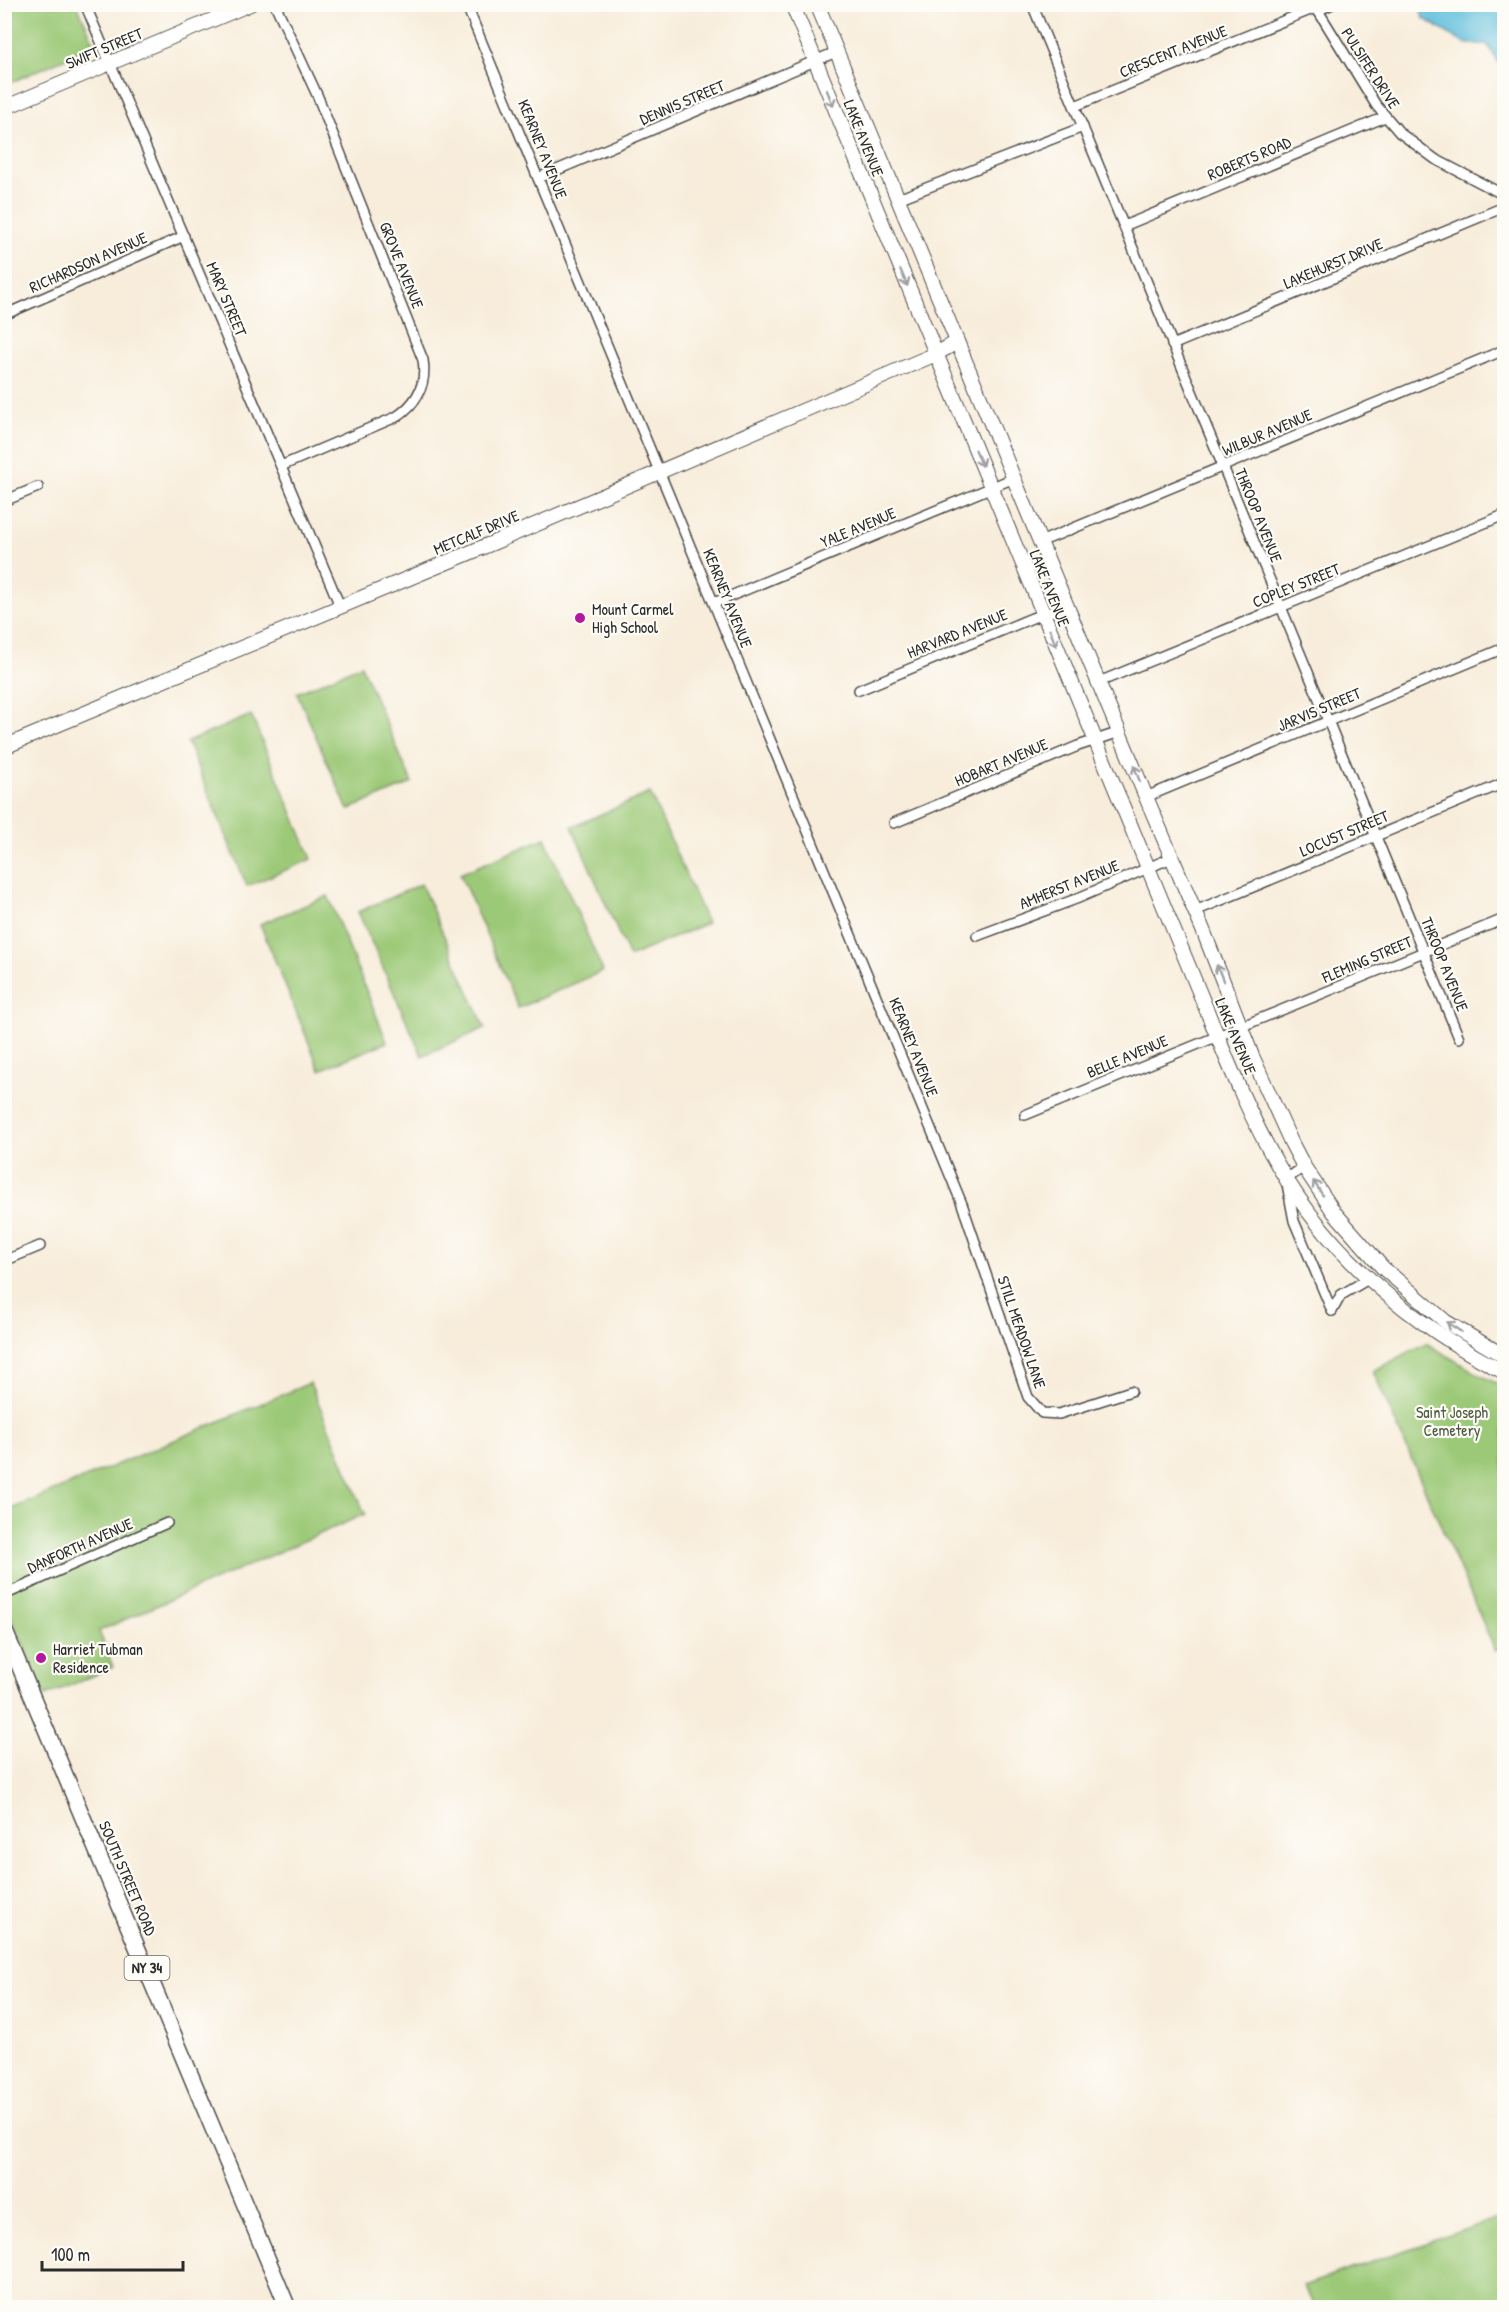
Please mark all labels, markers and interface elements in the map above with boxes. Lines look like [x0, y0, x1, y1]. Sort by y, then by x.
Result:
street label: CRESCENT AVENUE [1116, 19, 1230, 83]
street label: SWIFT STREET [62, 22, 146, 74]
street label: PULSIFER DRIVE [1337, 23, 1405, 113]
street label: DENNIS STREET [636, 74, 728, 130]
one-way arrow [825, 88, 836, 106]
street label: KEARNEY AVENUE [513, 96, 573, 202]
street label: LAKE AVENUE [839, 96, 889, 180]
street label: ROBERTS ROAD [1204, 130, 1294, 185]
street label: GROVE AVENUE [375, 218, 429, 312]
street label: RICHARDSON AVENUE [26, 226, 150, 298]
street label: LAKEHURST DRIVE [1280, 232, 1386, 294]
street label: MARY STREET [201, 258, 253, 340]
one-way arrow [899, 268, 910, 287]
street label: WILBUR AVENUE [1219, 403, 1315, 461]
one-way arrow [974, 448, 985, 467]
street label: THROOP AVENUE [1230, 465, 1288, 565]
street label: YALE AVENUE [817, 501, 899, 553]
street label: METCALF DRIVE [430, 504, 522, 560]
street label: KEARNEY AVENUE [698, 545, 758, 651]
street label: LAKE AVENUE [1025, 546, 1075, 630]
street label: COPLEY STREET [1249, 557, 1344, 613]
place label: Mount Carmel High School [592, 598, 674, 638]
street label: HARVARD AVENUE [904, 603, 1010, 663]
marker: Mount Carmel High School [573, 611, 587, 625]
one-way arrow [1048, 629, 1059, 647]
street label: JARVIS STREET [1274, 681, 1364, 736]
street label: HOBART AVENUE [951, 733, 1051, 791]
one-way arrow [1130, 765, 1141, 784]
street label: LOCUST STREET [1296, 804, 1392, 862]
street label: AMHERST AVENUE [1016, 854, 1122, 914]
street label: THROOP AVENUE [1416, 914, 1474, 1014]
street label: FLEMING STREET [1318, 930, 1416, 988]
one-way arrow [1214, 964, 1225, 983]
street label: KEARNEY AVENUE [884, 994, 944, 1100]
street label: LAKE AVENUE [1210, 994, 1262, 1078]
street label: BELLE AVENUE [1083, 1029, 1171, 1083]
one-way arrow [1312, 1181, 1324, 1197]
street label: STILL MEADOW LANE [992, 1273, 1052, 1391]
one-way arrow [1446, 1321, 1462, 1333]
park label: Saint Joseph Cemetery [1416, 1401, 1488, 1441]
street label: DANFORTH AVENUE [24, 1512, 136, 1578]
place label: Harriet Tubman Residence [53, 1638, 143, 1678]
marker: Harriet Tubman Residence [34, 1651, 48, 1665]
street label: SOUTH STREET ROAD [94, 1817, 162, 1939]
road number: NY 34 [124, 1956, 170, 1980]
scale bar [42, 2234, 183, 2272]
text: 100 m [51, 2242, 90, 2267]

